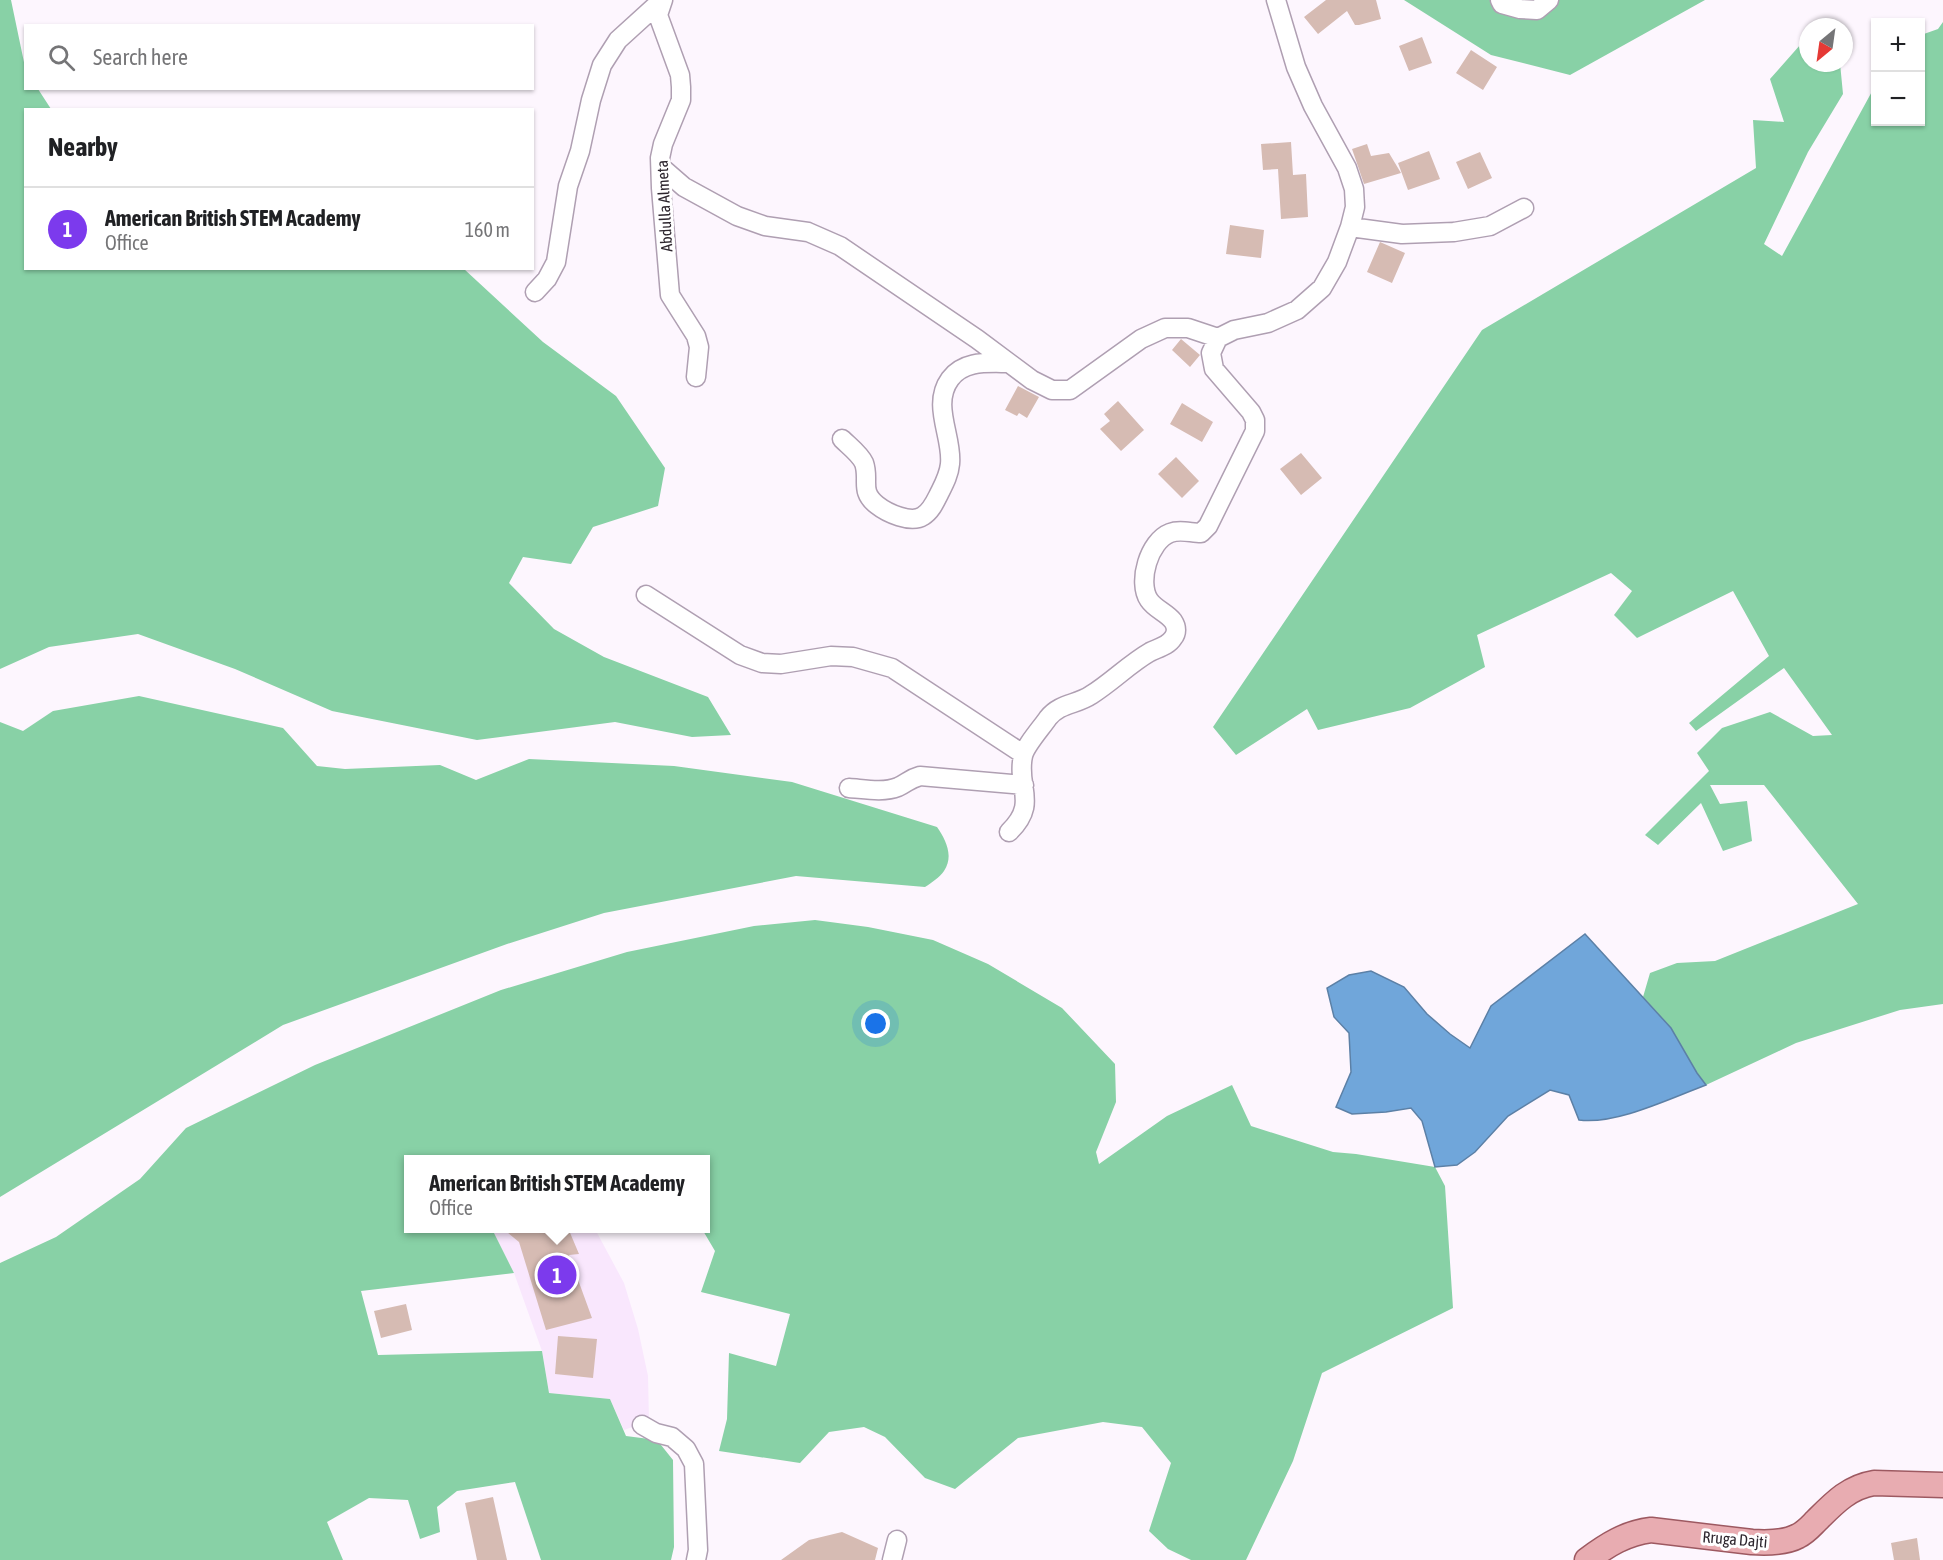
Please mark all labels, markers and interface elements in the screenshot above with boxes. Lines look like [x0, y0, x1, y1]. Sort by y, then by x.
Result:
north arrow [1799, 18, 1853, 72]
map controls [1871, 18, 1925, 126]
button: + [1871, 18, 1925, 72]
search box [24, 24, 534, 90]
icon: search [45, 41, 78, 74]
text: Search here [93, 44, 188, 70]
button: − [1871, 72, 1925, 126]
text: Nearby [48, 132, 118, 162]
street label: Abdulla Almeta [653, 160, 675, 252]
text: American British STEM Academy [105, 205, 361, 231]
text: 1 [63, 218, 72, 241]
text: 160 m [465, 218, 510, 241]
text: Office [105, 231, 149, 254]
your location [861, 1009, 890, 1038]
popup [404, 1155, 710, 1233]
text: American British STEM Academy [429, 1170, 685, 1196]
text: Office [429, 1196, 473, 1219]
pin: 1 [538, 1252, 576, 1298]
street label: Rruga Dajti [1702, 1527, 1768, 1552]

